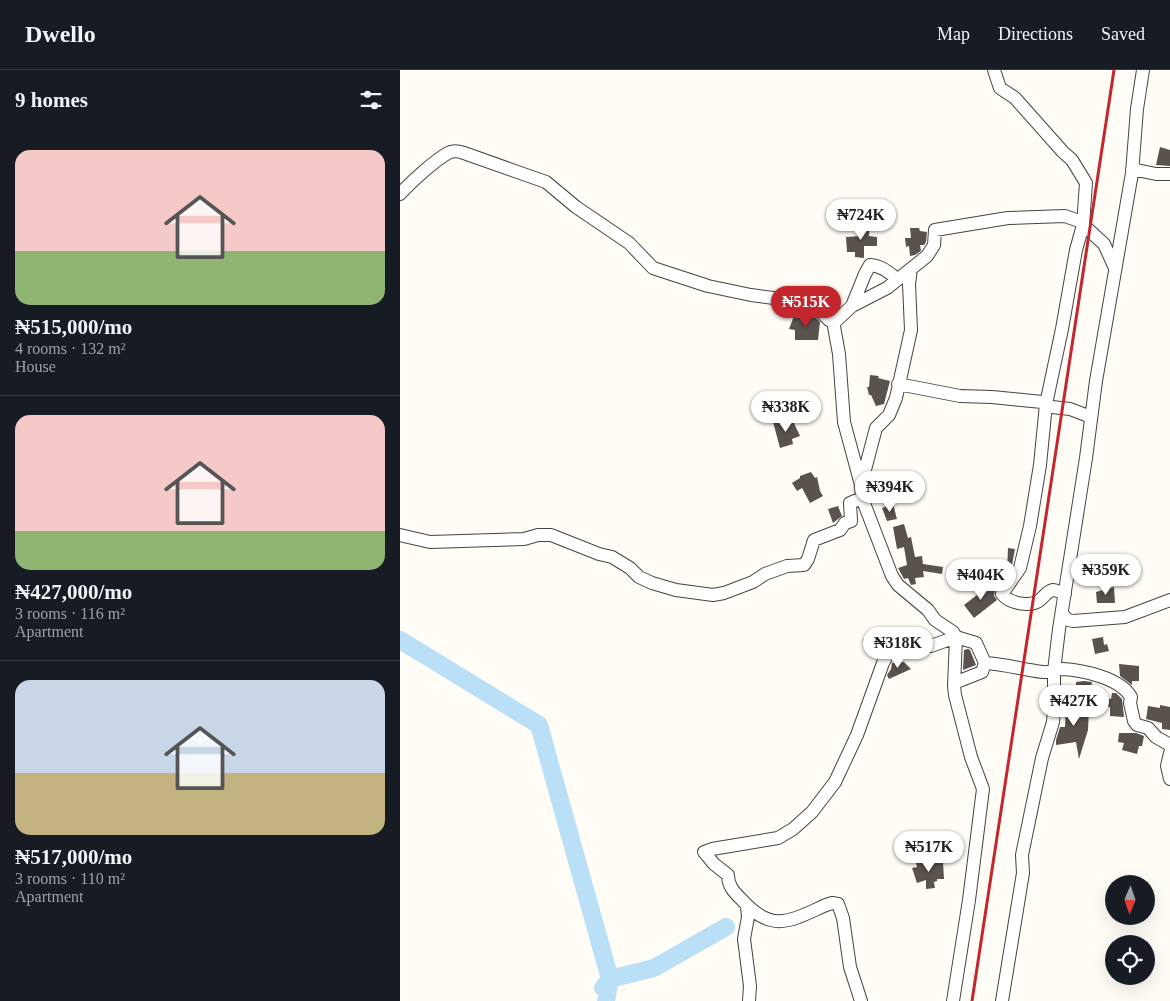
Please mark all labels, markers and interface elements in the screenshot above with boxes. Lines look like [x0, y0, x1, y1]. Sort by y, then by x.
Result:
text: Dwello [25, 21, 96, 47]
text: Map [937, 24, 970, 44]
text: Directions [998, 24, 1073, 44]
text: Saved [1101, 24, 1145, 44]
icon: filters [357, 86, 385, 114]
text: 9 homes [15, 88, 88, 112]
icon: home [155, 182, 245, 272]
pin: ₦724K [826, 198, 896, 241]
text: ₦724K [837, 206, 885, 223]
pin: ₦515K [771, 286, 841, 328]
text: ₦515K [782, 293, 830, 310]
text: ₦515,000/mo [15, 315, 132, 339]
text: 4 rooms · 132 m² [15, 340, 126, 357]
text: House [15, 358, 56, 375]
pin: ₦338K [751, 390, 821, 433]
text: ₦338K [762, 398, 810, 415]
icon: home [155, 448, 245, 538]
pin: ₦394K [855, 470, 925, 513]
text: ₦394K [866, 478, 914, 495]
pin: ₦359K [1071, 554, 1141, 596]
pin: ₦404K [946, 558, 1016, 601]
text: ₦359K [1082, 561, 1130, 578]
text: ₦404K [957, 566, 1005, 583]
text: ₦427,000/mo [15, 580, 132, 604]
text: 3 rooms · 116 m² [15, 605, 125, 622]
text: Apartment [15, 623, 83, 640]
pin: ₦318K [863, 626, 933, 669]
text: ₦318K [874, 634, 922, 651]
pin: ₦427K [1039, 684, 1109, 727]
text: ₦427K [1050, 692, 1098, 709]
icon: home [155, 713, 245, 803]
pin: ₦517K [894, 830, 964, 873]
text: ₦517K [905, 838, 953, 855]
text: ₦517,000/mo [15, 845, 132, 869]
text: 3 rooms · 110 m² [15, 870, 125, 887]
north arrow [1105, 875, 1155, 925]
map controls [1105, 875, 1155, 985]
text: Apartment [15, 888, 83, 905]
button: locate [1105, 935, 1155, 985]

